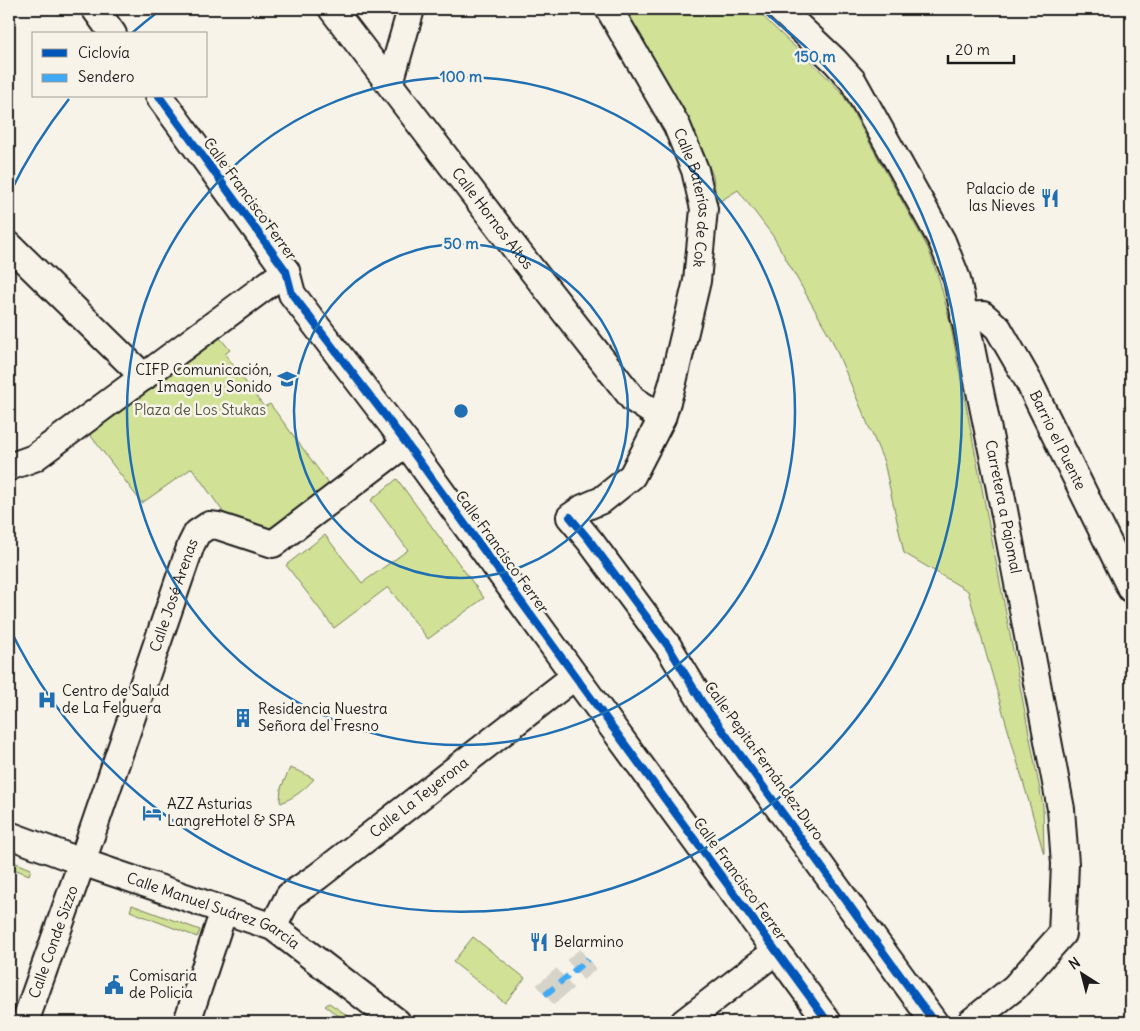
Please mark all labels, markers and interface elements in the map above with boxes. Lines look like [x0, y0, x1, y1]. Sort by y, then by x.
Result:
legend [32, 32, 208, 98]
scale bar [948, 32, 1014, 64]
text: 20 m [955, 40, 990, 59]
text: Ciclovía [78, 43, 130, 62]
text: 150 m [794, 47, 836, 66]
text: Sendero [78, 67, 134, 86]
text: 100 m [440, 67, 482, 86]
street label: Calle Baterías de Cok [670, 125, 714, 269]
street label: Calle Francisco Ferrer [200, 134, 301, 264]
street label: Calle Hornos Altos [448, 164, 538, 273]
place label: Palacio de las Nieves [966, 179, 1035, 215]
restaurant icon: Palacio de las Nieves [1039, 187, 1061, 209]
text: 50 m [443, 234, 479, 253]
place label: CIFP Comunicación, Imagen y Sonido [135, 360, 272, 396]
school or university icon: CIFP Comunicación, Imagen y Sonido [276, 368, 298, 390]
street label: Barrio el Puente [1026, 387, 1091, 493]
park label: Plaza de Los Stukas [134, 400, 266, 419]
centre of rings [452, 402, 470, 420]
street label: Carretera a Pajomal [981, 438, 1026, 575]
street label: Calle Francisco Ferrer [452, 487, 553, 617]
street label: Calle José Arenas [145, 535, 202, 654]
street label: Calle Pepita Fernández Duro [700, 678, 828, 844]
place label: Centro de Salud de La Felguera [62, 681, 170, 717]
hospital icon: Centro de Salud de La Felguera [36, 689, 58, 711]
place label: Residencia Nuestra Señora del Fresno [258, 699, 388, 735]
building icon: Residencia Nuestra Señora del Fresno [232, 707, 254, 729]
street label: Calle La Teyerona [365, 752, 472, 842]
place label: AZZ Asturias LangreHotel & SPA [167, 794, 295, 830]
hotel icon: AZZ Asturias LangreHotel & SPA [141, 802, 163, 824]
street label: Calle Francisco Ferrer [690, 814, 791, 944]
street label: Calle Manuel Suárez García [124, 868, 304, 953]
street label: Calle Conde Sizzo [24, 883, 82, 1001]
restaurant icon: Belarmino [528, 931, 550, 953]
place label: Belarmino [554, 932, 624, 951]
north arrow [1058, 948, 1108, 998]
text: N [1065, 953, 1084, 974]
place label: Comisaria de Policia [129, 966, 198, 1002]
public building icon: Comisaria de Policia [103, 974, 125, 996]

